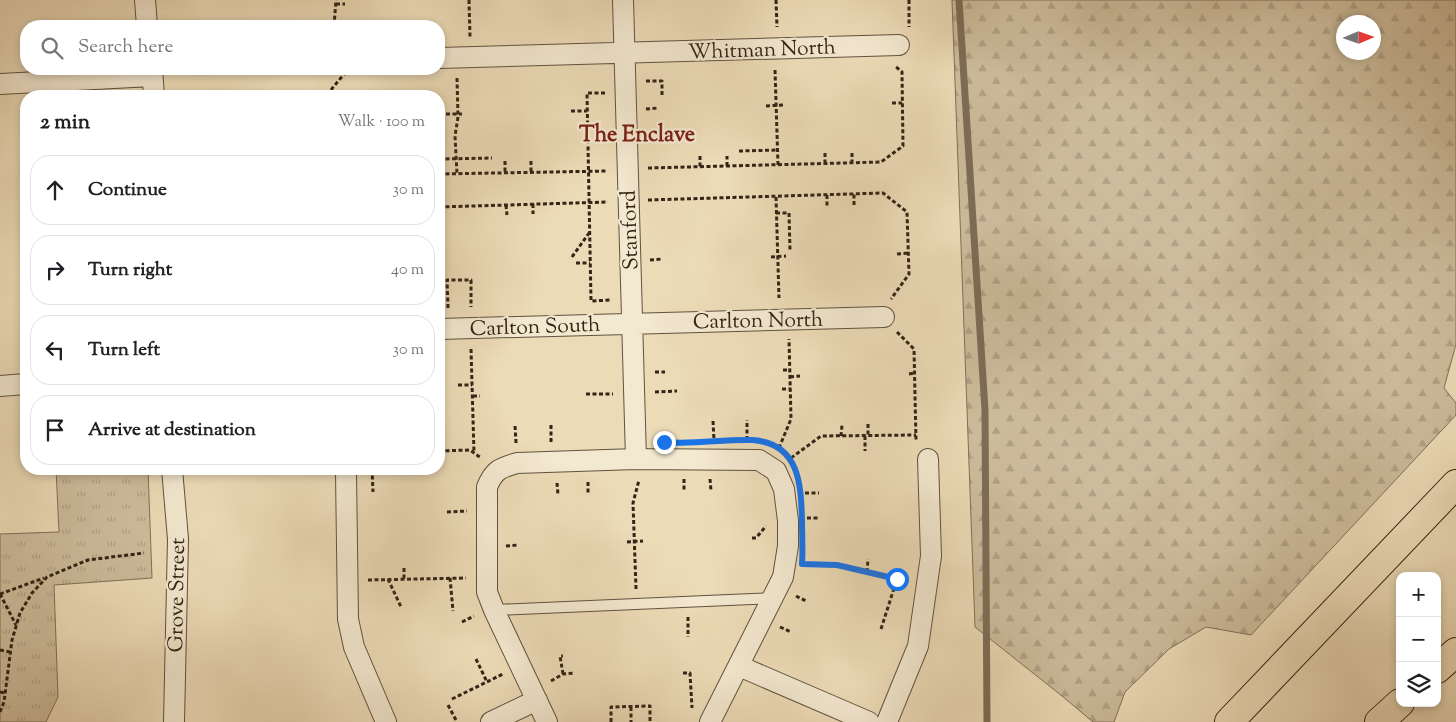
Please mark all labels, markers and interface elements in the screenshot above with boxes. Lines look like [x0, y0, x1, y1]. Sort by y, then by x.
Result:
north arrow [1336, 15, 1381, 60]
search box [20, 20, 445, 75]
street label: Whitman North [688, 33, 837, 69]
icon: search [38, 34, 66, 62]
text: Search here [78, 34, 173, 61]
text: 2 min [40, 108, 90, 138]
text: Walk · 100 m [338, 111, 425, 134]
district label: The Enclave [579, 120, 695, 152]
icon: ahead [41, 176, 69, 204]
text: Continue [88, 177, 167, 204]
text: 30 m [393, 179, 424, 202]
street label: Stanford [615, 189, 647, 270]
icon: right [41, 256, 69, 284]
text: Turn right [88, 257, 172, 284]
text: 40 m [391, 259, 424, 282]
street label: Carlton North [693, 306, 823, 338]
street label: Carlton South [469, 311, 601, 345]
icon: left [41, 336, 69, 364]
text: Turn left [88, 337, 160, 364]
text: 30 m [393, 339, 424, 362]
icon: arrive [41, 416, 69, 444]
text: Arrive at destination [88, 417, 256, 444]
route end [653, 431, 676, 454]
street label: Grove Street [162, 537, 194, 653]
route start [886, 568, 909, 591]
map controls [1396, 572, 1441, 707]
button: + [1396, 572, 1441, 617]
button: − [1396, 617, 1441, 662]
button: layers [1396, 662, 1441, 707]

